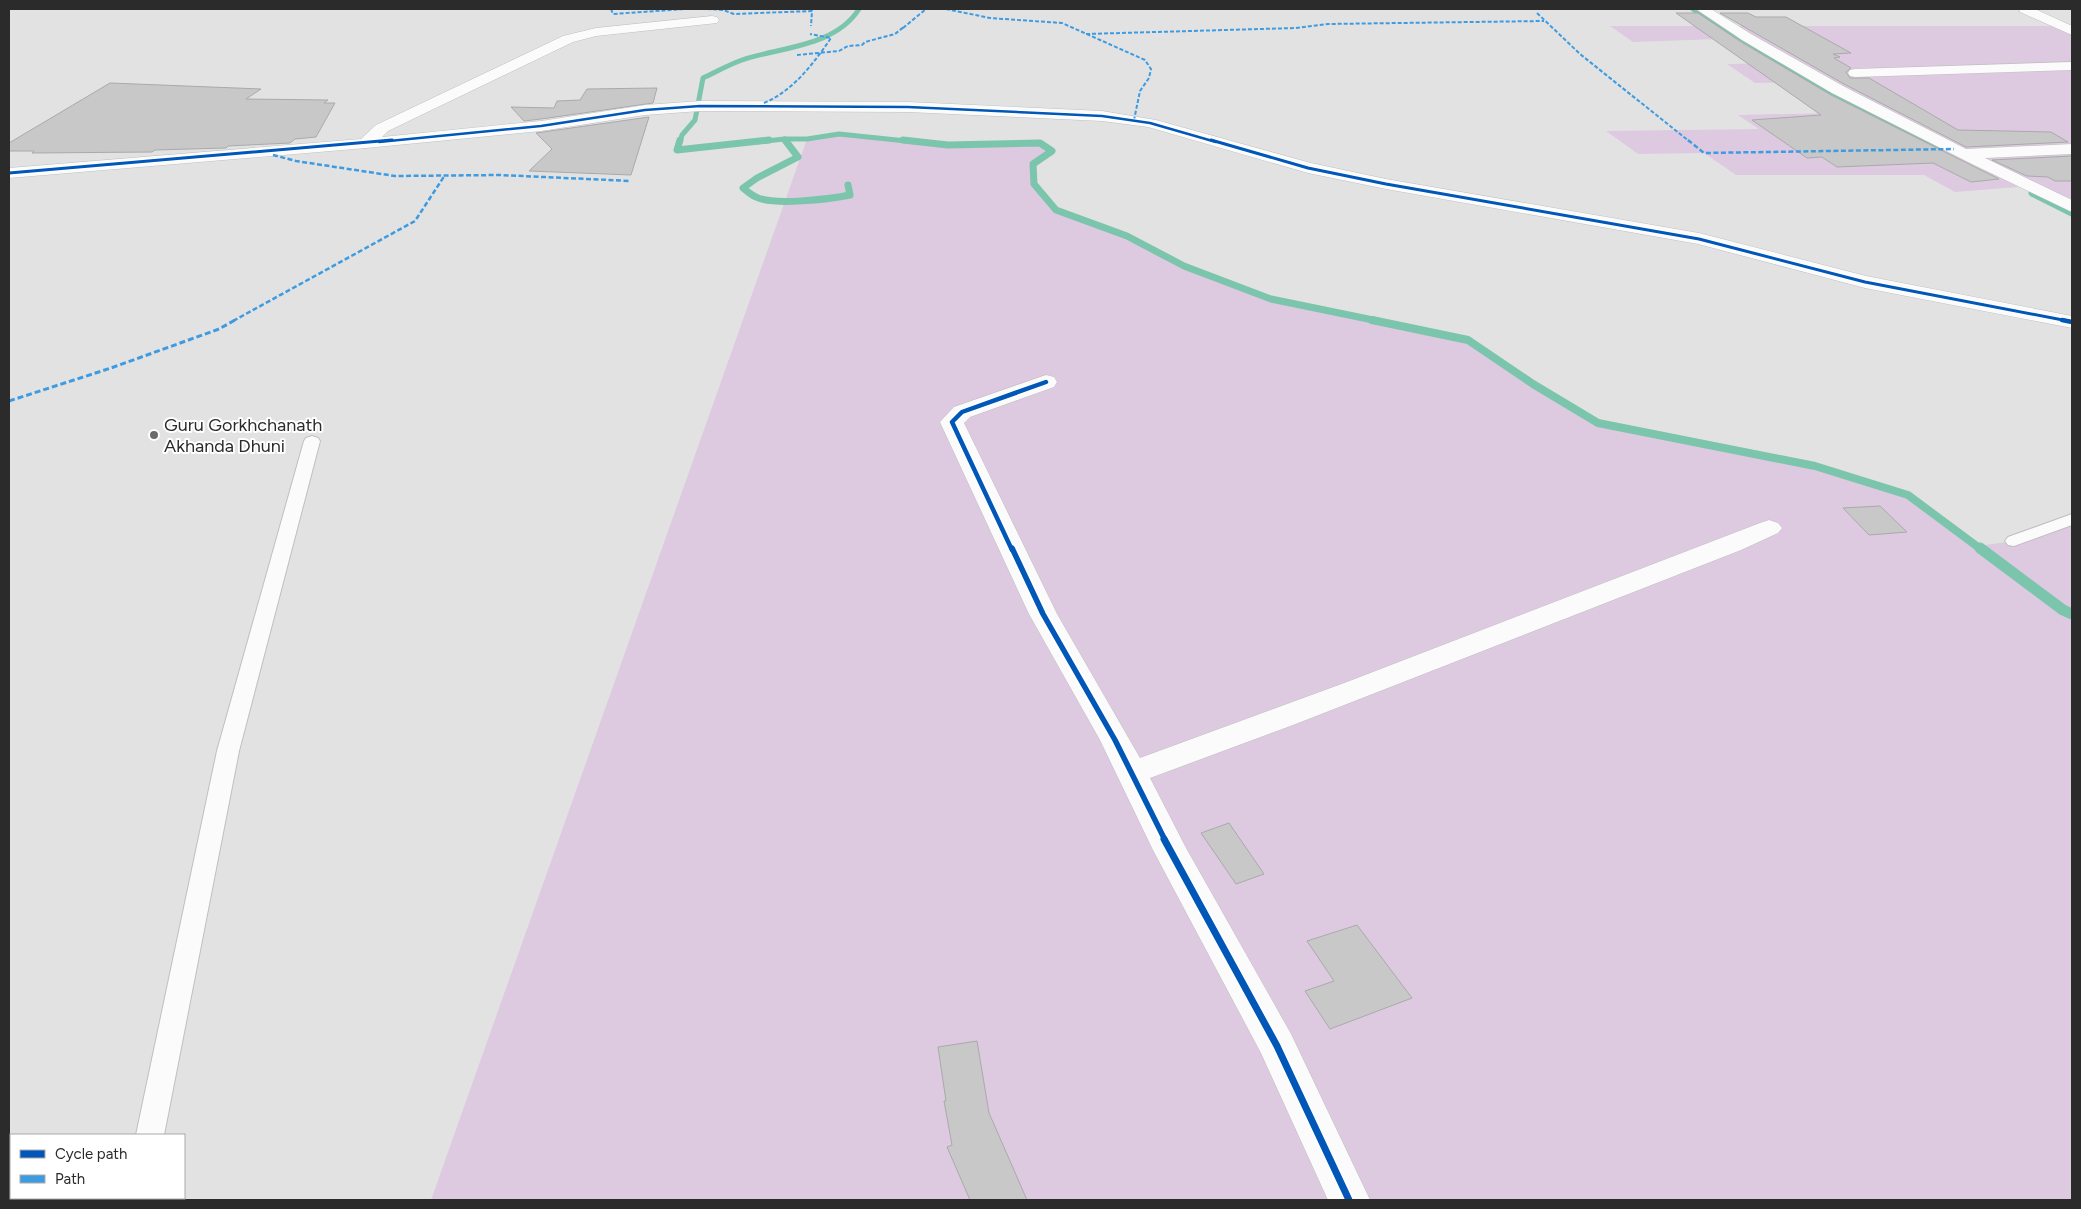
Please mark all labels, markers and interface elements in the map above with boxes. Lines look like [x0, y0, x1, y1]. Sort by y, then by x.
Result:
place label: Guru Gorkhchanath Akhanda Dhuni [164, 414, 322, 457]
marker: Guru Gorkhchanath Akhanda Dhuni [148, 429, 160, 441]
legend [10, 1134, 185, 1199]
text: Cycle path [55, 1145, 127, 1163]
text: Path [55, 1170, 85, 1188]

